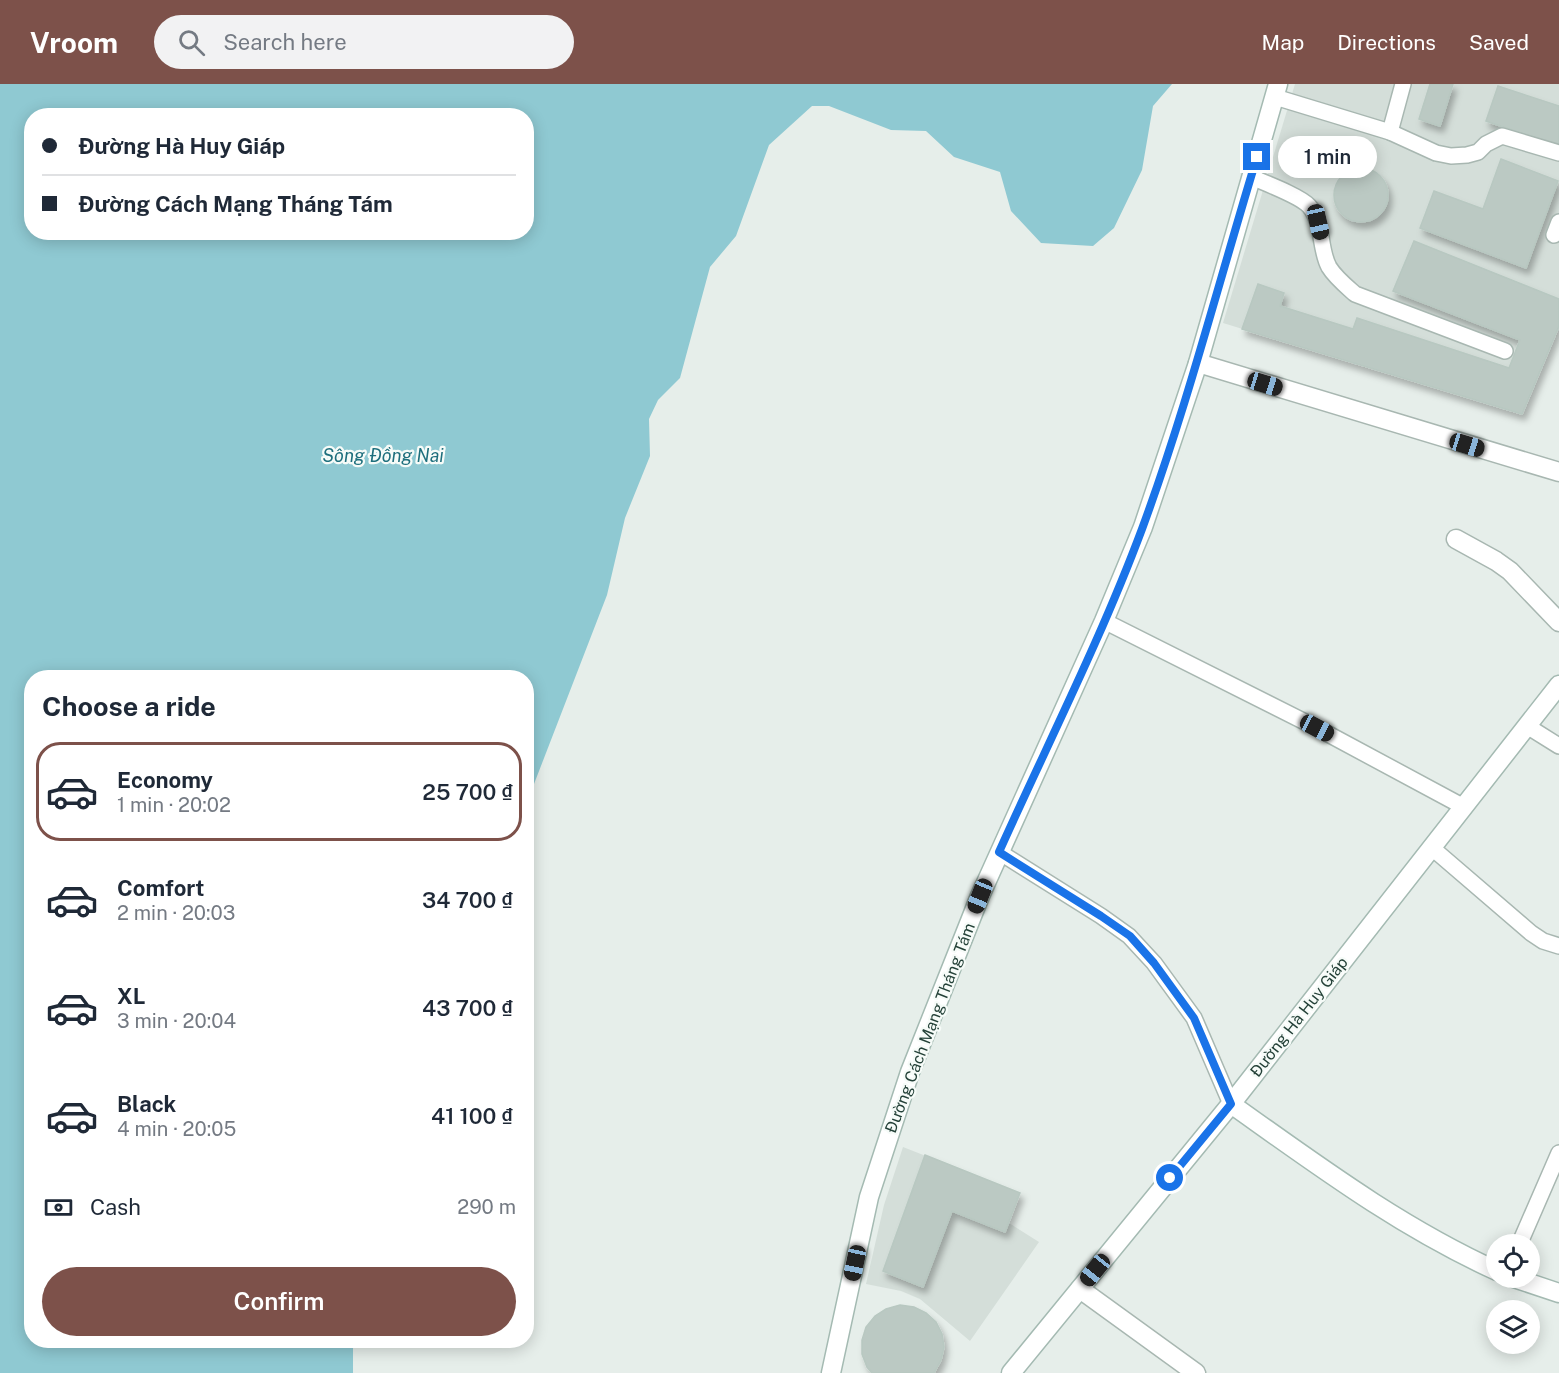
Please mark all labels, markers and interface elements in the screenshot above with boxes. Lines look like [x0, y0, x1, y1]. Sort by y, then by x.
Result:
search box [154, 15, 574, 69]
text: Vroom [30, 26, 118, 59]
icon: search [175, 26, 208, 59]
text: Search here [223, 29, 347, 55]
text: Map [1262, 30, 1304, 55]
text: Directions [1337, 30, 1436, 55]
text: Saved [1469, 30, 1529, 55]
text: Đường Hà Huy Giáp [78, 133, 285, 159]
callout: 1 min [1278, 136, 1377, 178]
route end [1243, 143, 1270, 170]
text: 1 min [1304, 145, 1351, 169]
text: Đường Cách Mạng Tháng Tám [78, 191, 393, 217]
car [1305, 202, 1331, 242]
car [1245, 370, 1285, 398]
car [1447, 431, 1487, 459]
water label: Sông Đồng Nai [322, 445, 444, 466]
text: Choose a ride [42, 690, 216, 722]
car [1297, 712, 1337, 744]
icon: car [45, 765, 99, 819]
text: Economy [117, 767, 213, 793]
text: 25 700 ₫ [422, 779, 513, 805]
text: 1 min · 20:02 [117, 793, 231, 817]
icon: car [45, 873, 99, 927]
text: Comfort [117, 875, 204, 901]
car [965, 876, 995, 916]
text: 34 700 ₫ [422, 887, 513, 913]
text: 2 min · 20:03 [117, 901, 235, 925]
street label: Đường Cách Mạng Tháng Tám [881, 920, 979, 1136]
street label: Đường Hà Huy Giáp [1246, 953, 1352, 1081]
icon: car [45, 981, 99, 1035]
text: XL [117, 983, 145, 1009]
text: 43 700 ₫ [422, 995, 513, 1021]
text: 3 min · 20:04 [117, 1009, 236, 1033]
icon: car [45, 1089, 99, 1143]
text: Black [117, 1091, 176, 1117]
text: 41 100 ₫ [431, 1103, 513, 1129]
text: 4 min · 20:05 [117, 1117, 236, 1141]
route start [1156, 1164, 1183, 1191]
icon: cash [42, 1191, 75, 1224]
text: Cash [90, 1194, 141, 1220]
text: 290 m [457, 1195, 516, 1219]
map controls [1486, 1234, 1540, 1354]
button: locate [1486, 1234, 1540, 1288]
car [842, 1244, 868, 1282]
car [1077, 1250, 1113, 1290]
button: Confirm [42, 1267, 516, 1336]
button: layers [1486, 1300, 1540, 1354]

